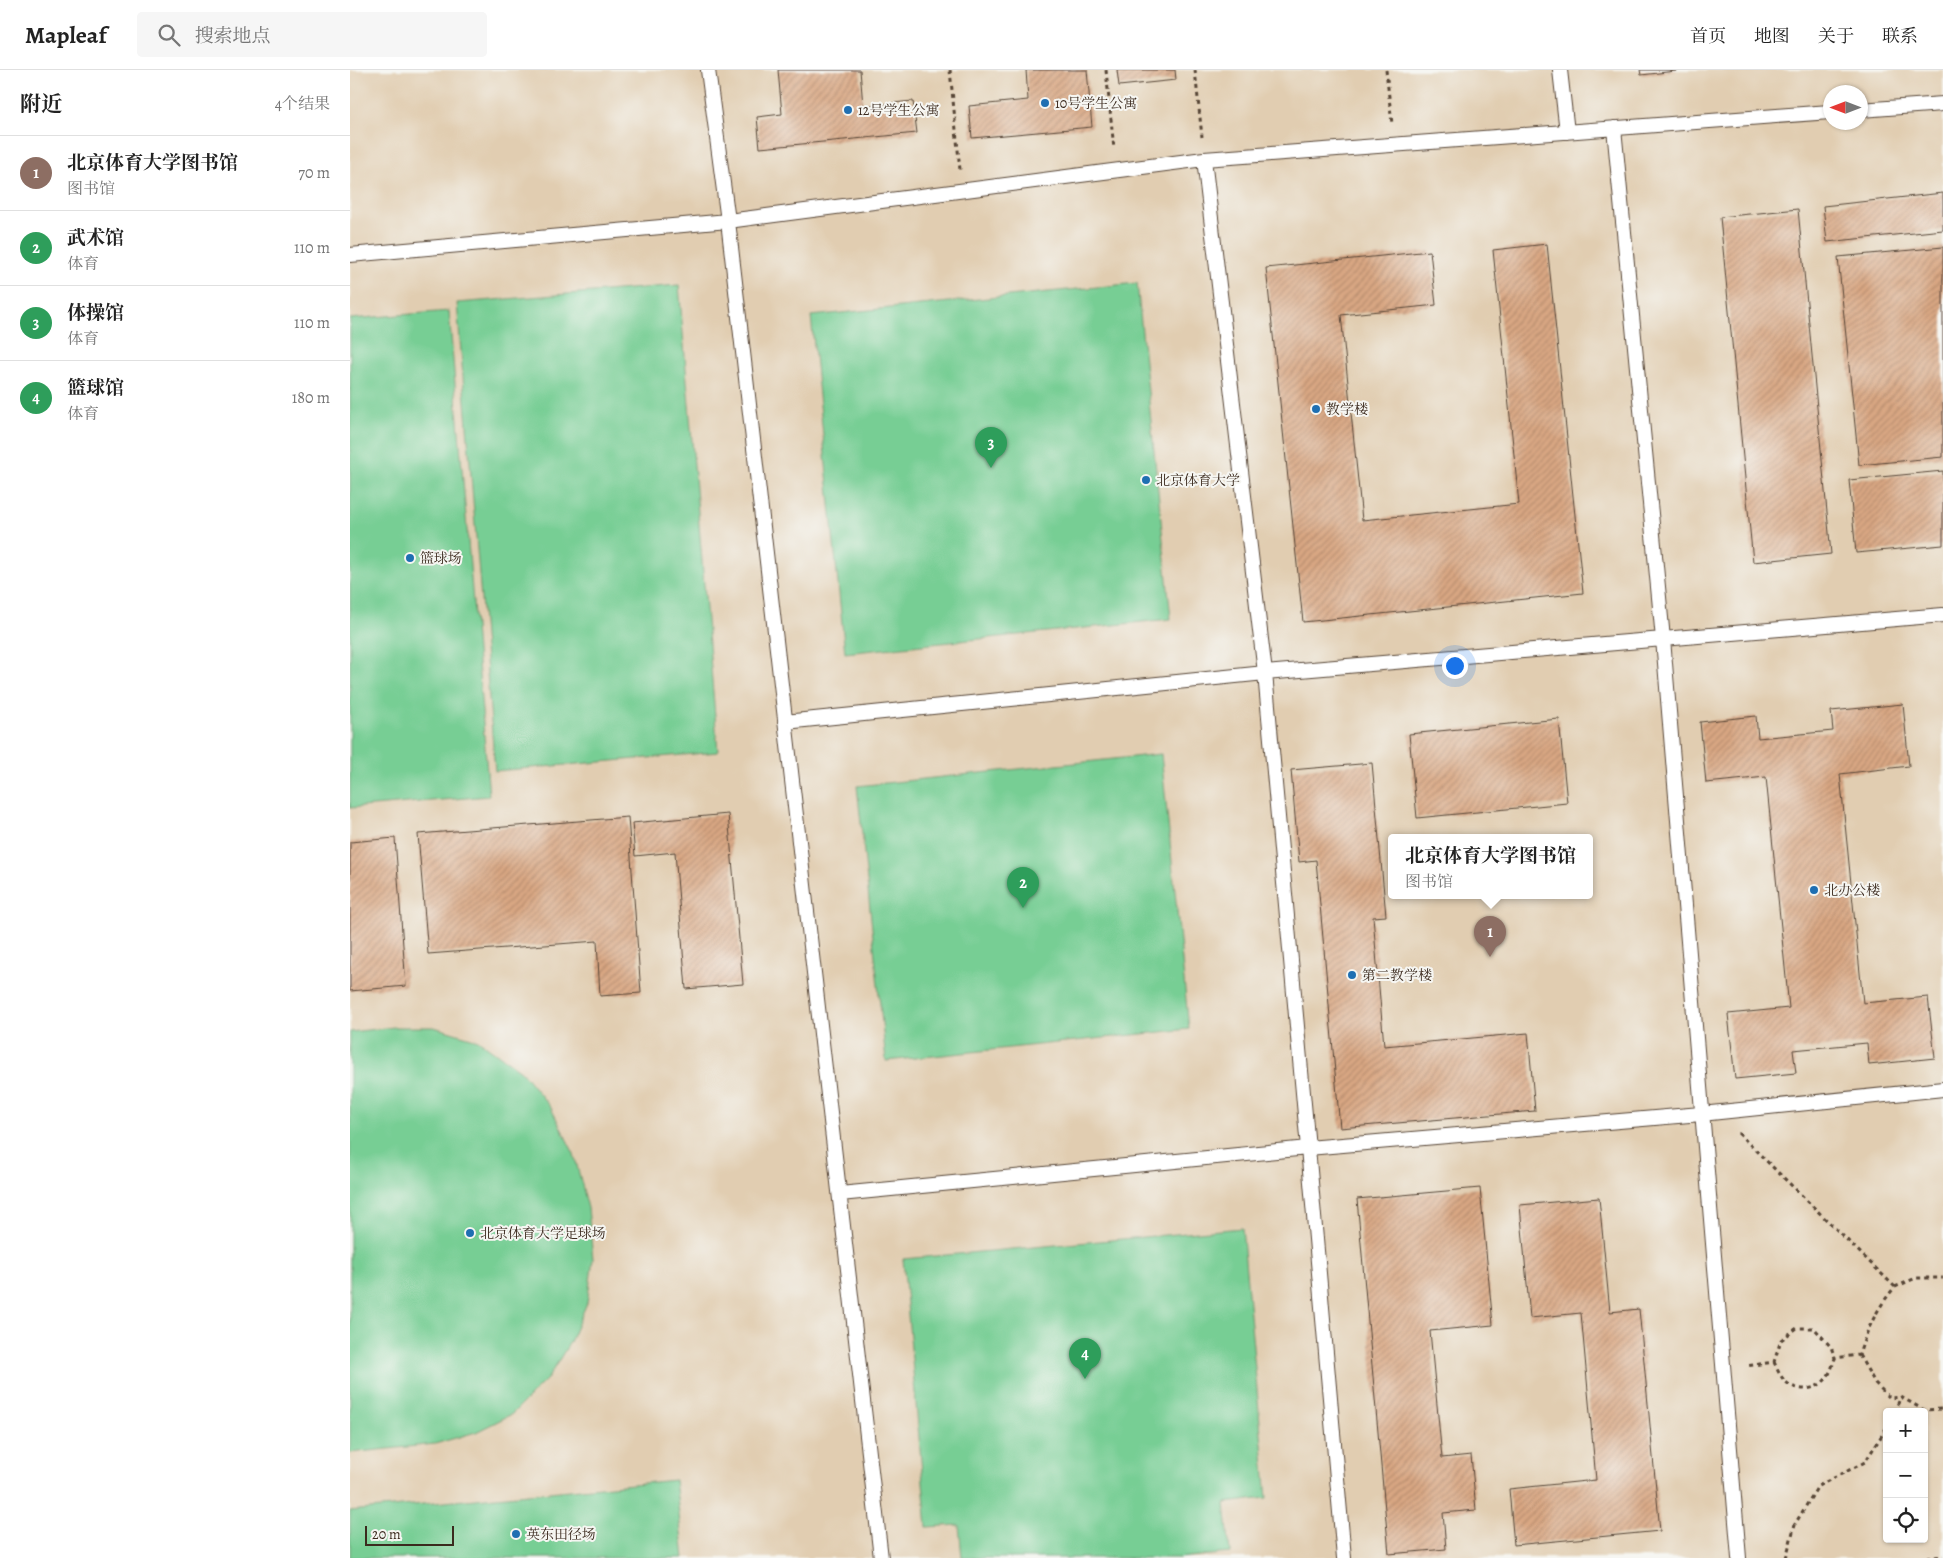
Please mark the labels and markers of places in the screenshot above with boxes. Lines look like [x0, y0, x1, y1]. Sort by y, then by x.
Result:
place label: 10号学生公寓 [1055, 94, 1137, 113]
marker: 10号学生公寓 [1039, 97, 1051, 109]
place label: 12号学生公寓 [858, 101, 939, 120]
marker: 12号学生公寓 [842, 104, 854, 116]
place label: 教学楼 [1326, 400, 1368, 419]
marker: 教学楼 [1310, 403, 1322, 415]
pin: 3 [975, 427, 1007, 468]
place label: 北京体育大学 [1156, 471, 1240, 490]
marker: 北京体育大学 [1140, 474, 1152, 486]
place label: 篮球场 [420, 549, 462, 568]
marker: 篮球场 [404, 552, 416, 564]
pin: 2 [1007, 867, 1039, 908]
place label: 北办公楼 [1824, 881, 1880, 900]
marker: 北办公楼 [1808, 884, 1820, 896]
pin: 1 [1474, 916, 1506, 957]
place label: 第二教学楼 [1362, 966, 1432, 985]
marker: 第二教学楼 [1346, 969, 1358, 981]
place label: 北京体育大学足球场 [480, 1224, 606, 1243]
marker: 北京体育大学足球场 [464, 1227, 476, 1239]
pin: 4 [1069, 1338, 1101, 1379]
place label: 英东田径场 [526, 1525, 596, 1544]
marker: 英东田径场 [510, 1528, 522, 1540]

